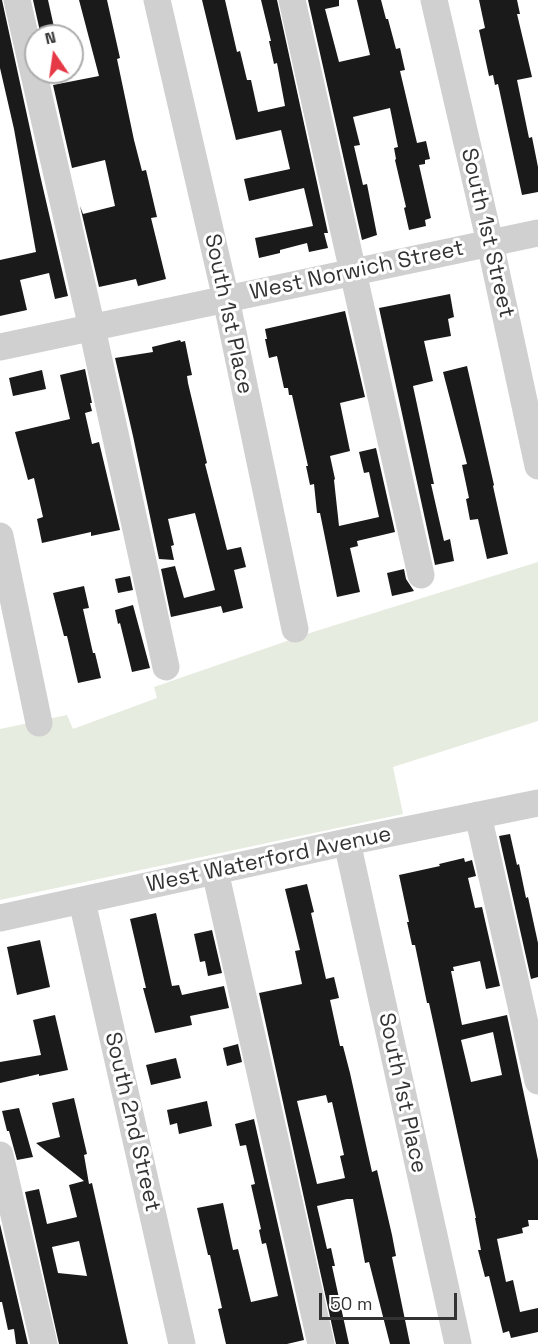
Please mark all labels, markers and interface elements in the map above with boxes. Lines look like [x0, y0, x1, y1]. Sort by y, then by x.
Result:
north arrow [24, 24, 84, 84]
text: N [43, 26, 58, 49]
street label: South 1st Street [455, 146, 519, 320]
street label: South 1st Place [198, 231, 258, 397]
street label: West Norwich Street [248, 235, 466, 307]
street label: West Waterford Avenue [144, 821, 394, 899]
street label: South 1st Place [372, 1010, 432, 1176]
street label: South 2nd Street [98, 1030, 166, 1214]
scale bar [322, 1281, 460, 1319]
text: 50 m [330, 1292, 372, 1315]

